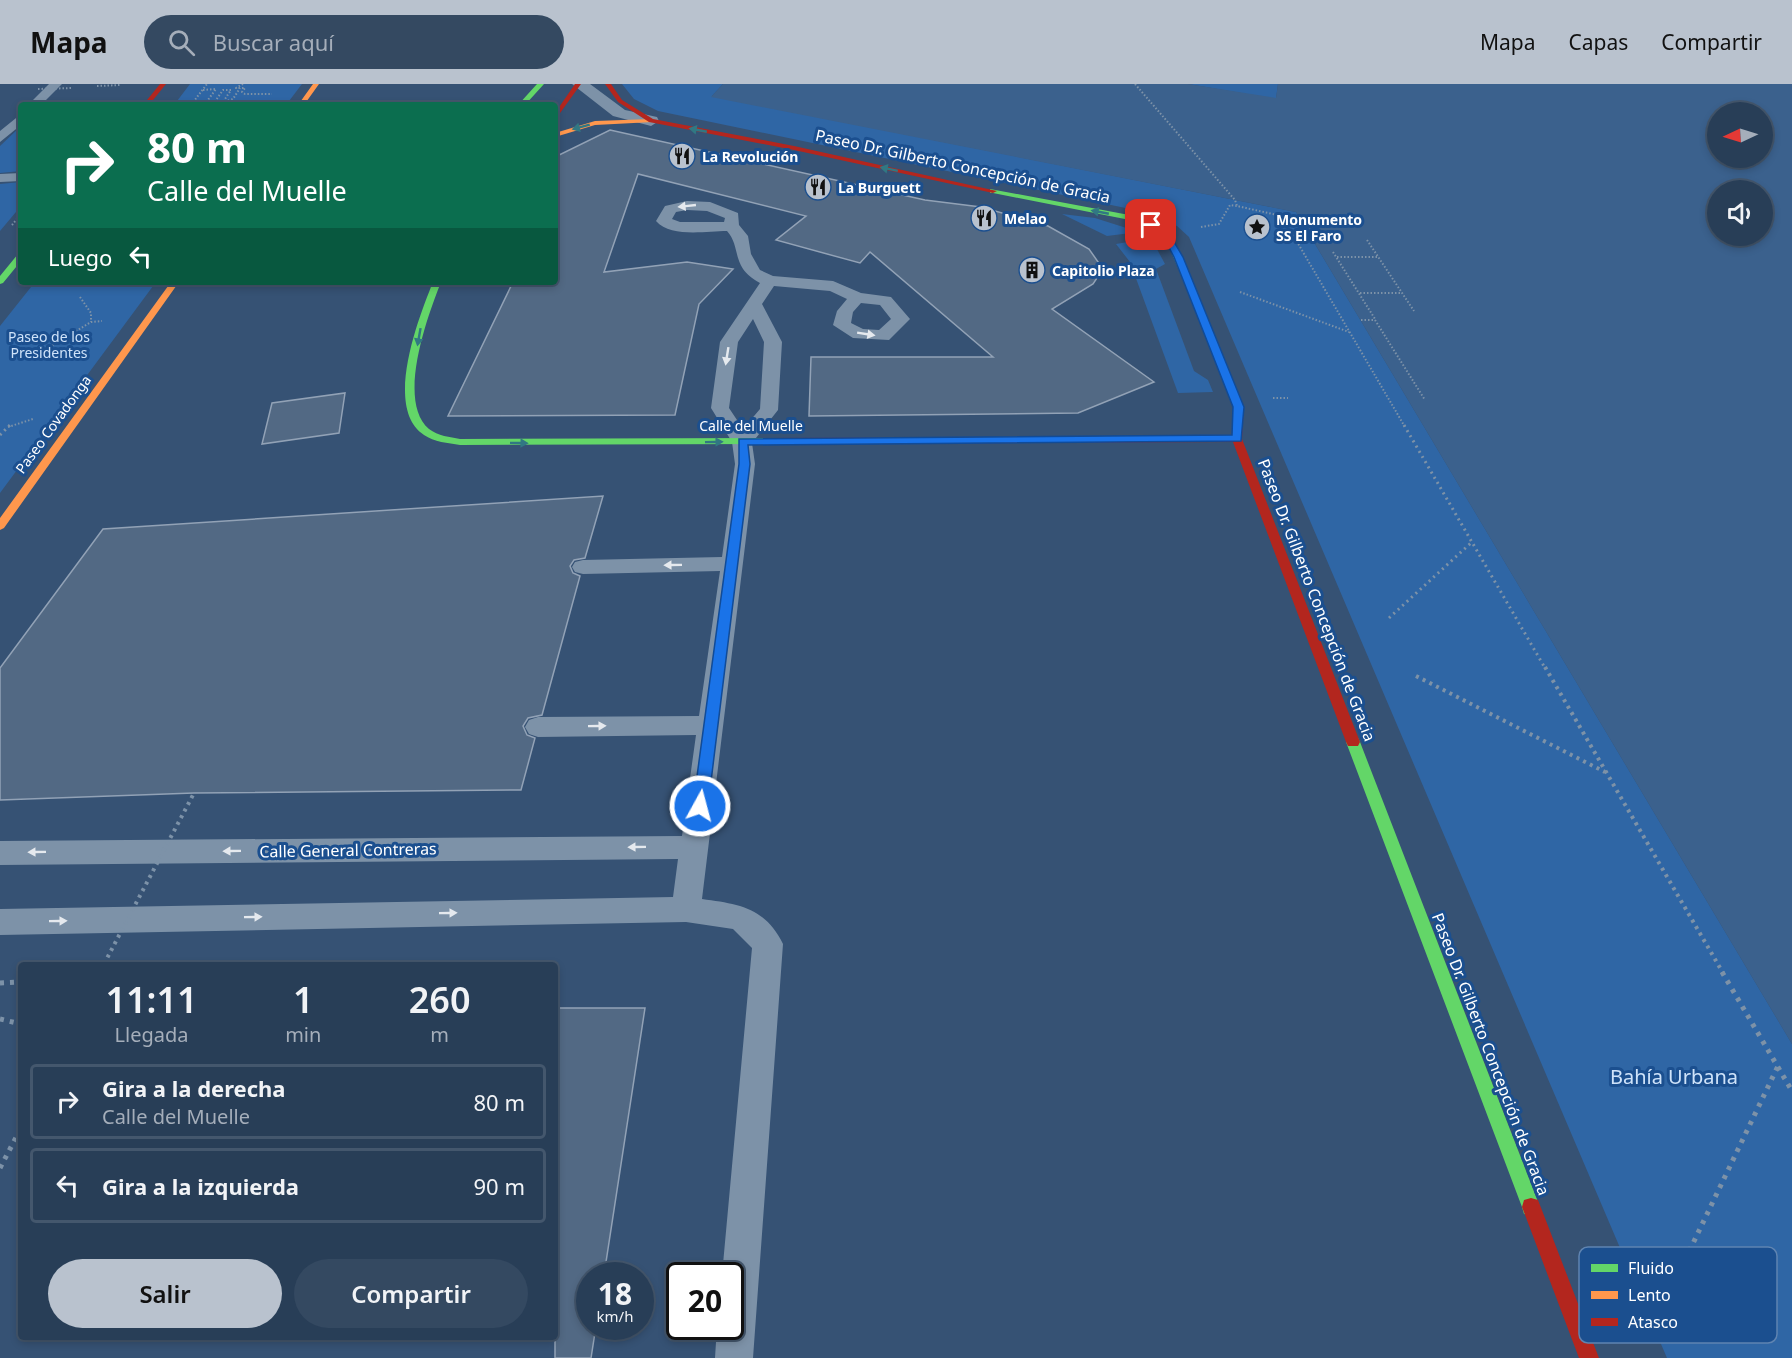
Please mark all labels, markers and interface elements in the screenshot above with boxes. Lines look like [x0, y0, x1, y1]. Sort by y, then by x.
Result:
search box [144, 15, 564, 69]
text: Mapa [30, 23, 108, 61]
icon: search [165, 26, 198, 59]
text: Buscar aquí [213, 27, 334, 57]
text: Mapa [1480, 28, 1536, 56]
text: Capas [1569, 28, 1628, 56]
text: Compartir [1661, 28, 1762, 56]
north arrow [1707, 102, 1773, 168]
map controls [1707, 102, 1773, 246]
text: 80 m [147, 118, 247, 175]
one-way arrow [572, 122, 591, 132]
street label: Paseo Dr. Gilberto Concepción de Gracia [814, 124, 1112, 208]
one-way arrow [688, 125, 707, 134]
icon: right [48, 126, 126, 204]
restaurant icon: La Revolución [667, 141, 697, 171]
place label: La Revolución [702, 147, 798, 166]
one-way arrow [879, 163, 898, 173]
text: Calle del Muelle [147, 172, 347, 209]
restaurant icon: La Burguett [803, 172, 833, 202]
place label: La Burguett [838, 178, 921, 197]
button: sound [1707, 180, 1773, 246]
pin [1125, 199, 1176, 250]
one-way arrow [677, 201, 696, 211]
restaurant icon: Melao [969, 203, 999, 233]
one-way arrow [1091, 207, 1110, 216]
icon: arrive [1134, 208, 1167, 241]
place label: Melao [1004, 209, 1047, 228]
place label: Monumento SS El Faro [1276, 210, 1362, 245]
place icon: Monumento SS El Faro [1242, 212, 1272, 242]
icon: left [124, 240, 157, 273]
text: Luego [48, 242, 112, 272]
building icon: Capitolio Plaza [1017, 255, 1047, 285]
place label: Capitolio Plaza [1052, 261, 1155, 280]
park label: Paseo de los Presidentes [8, 327, 90, 362]
one-way arrow [414, 328, 423, 347]
one-way arrow [857, 330, 876, 339]
one-way arrow [723, 347, 732, 366]
street label: Paseo Covadonga [11, 371, 95, 477]
street label: Calle del Muelle [699, 416, 803, 435]
one-way arrow [705, 437, 724, 447]
one-way arrow [510, 438, 529, 448]
street label: Paseo Dr. Gilberto Concepción de Gracia [1253, 456, 1381, 744]
one-way arrow [664, 560, 683, 570]
one-way arrow [587, 721, 606, 731]
position arrow [668, 774, 732, 838]
street label: Calle General Contreras [259, 837, 437, 863]
one-way arrow [627, 842, 646, 852]
one-way arrow [222, 846, 241, 856]
one-way arrow [27, 848, 46, 857]
one-way arrow [439, 909, 458, 918]
street label: Paseo Dr. Gilberto Concepción de Gracia [1427, 910, 1555, 1198]
one-way arrow [244, 912, 263, 922]
one-way arrow [49, 916, 68, 926]
text: 11:11 [105, 975, 198, 1024]
text: 1 [293, 975, 314, 1024]
text: 260 [409, 975, 471, 1024]
text: Llegada [115, 1021, 189, 1048]
text: min [285, 1021, 321, 1048]
text: m [430, 1021, 449, 1048]
park label: Bahía Urbana [1610, 1063, 1738, 1090]
text: Gira a la derecha [102, 1073, 286, 1103]
icon: right [51, 1085, 84, 1118]
text: 80 m [474, 1087, 525, 1117]
text: Calle del Muelle [102, 1103, 250, 1130]
icon: left [51, 1169, 84, 1202]
text: Gira a la izquierda [102, 1171, 299, 1201]
text: 90 m [474, 1171, 525, 1201]
legend [1579, 1247, 1777, 1343]
text: Fluido [1628, 1257, 1674, 1279]
button: Salir [48, 1259, 282, 1328]
button: Compartir [294, 1259, 528, 1328]
speed limit sign: 20 [666, 1262, 744, 1340]
text: 18 [598, 1273, 632, 1314]
text: Lento [1628, 1284, 1671, 1306]
text: km/h [597, 1306, 633, 1326]
text: Atasco [1628, 1311, 1678, 1333]

